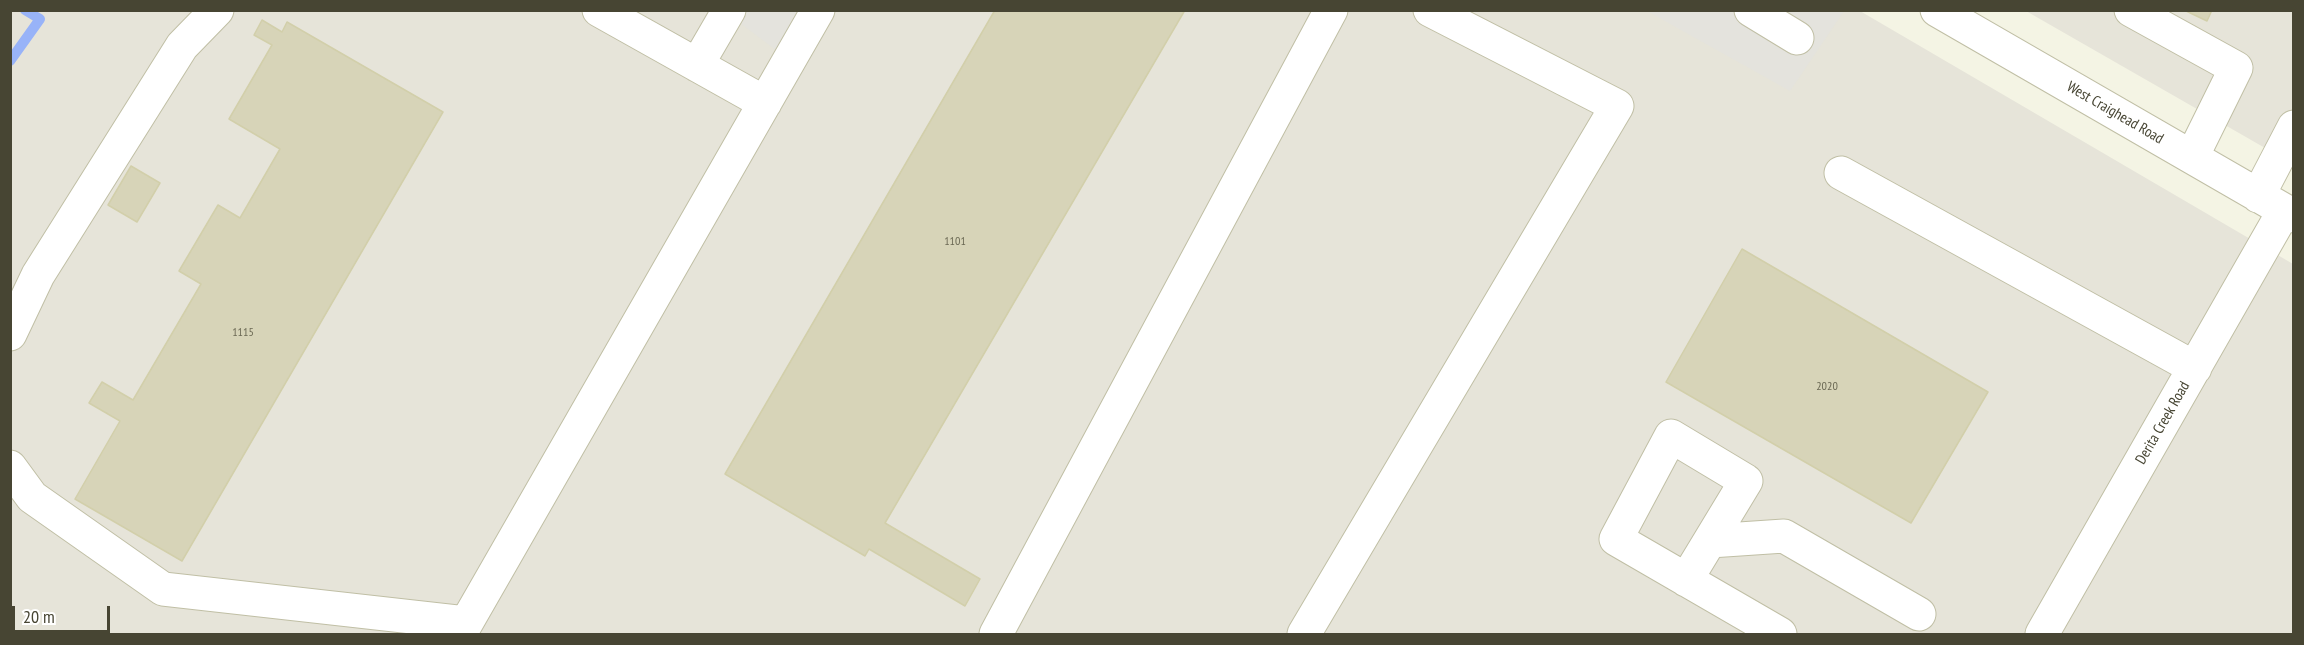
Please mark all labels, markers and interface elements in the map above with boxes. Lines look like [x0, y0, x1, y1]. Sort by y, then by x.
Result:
street label: West Craighead Road [2063, 78, 2167, 148]
house number: 1101 [944, 235, 966, 249]
house number: 1115 [232, 326, 254, 340]
street label: Derita Creek Road [2132, 378, 2194, 468]
house number: 2020 [1816, 380, 1838, 394]
scale bar [15, 594, 112, 632]
text: 20 m [23, 605, 55, 628]

